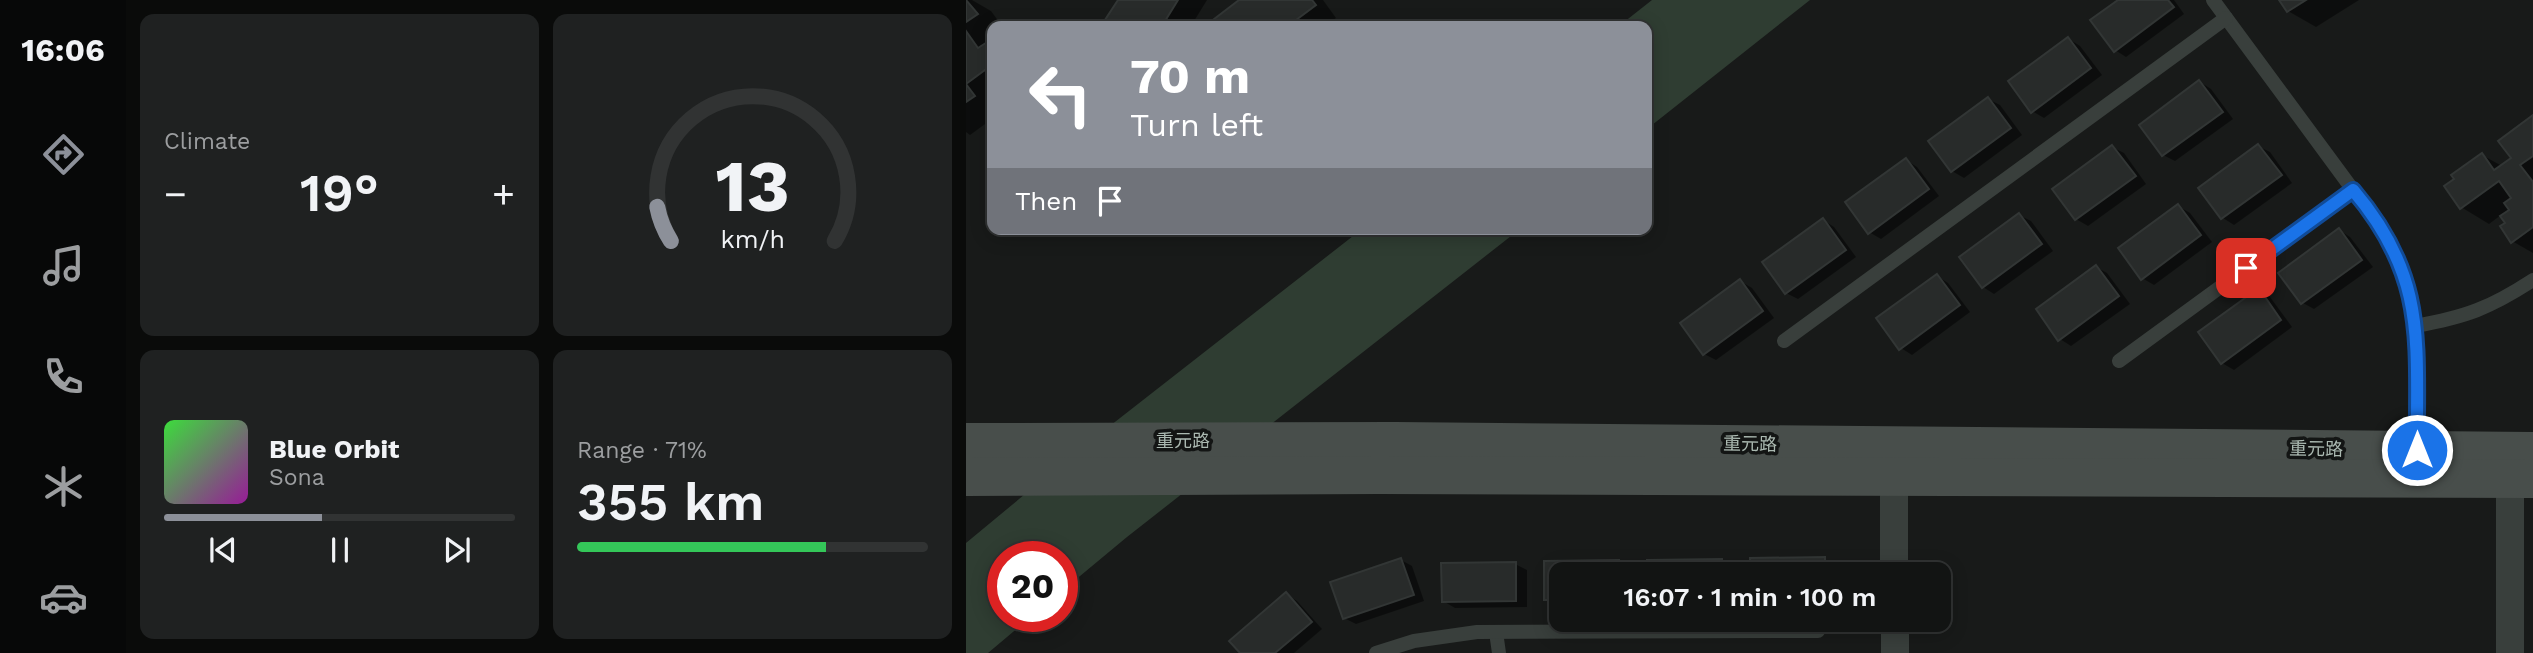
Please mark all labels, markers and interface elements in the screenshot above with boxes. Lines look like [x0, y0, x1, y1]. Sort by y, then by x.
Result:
text: 16:06 [21, 31, 105, 69]
text: 70 m [1130, 47, 1250, 105]
icon: left [1015, 49, 1106, 140]
text: Turn left [1130, 106, 1263, 144]
text: Climate [164, 128, 250, 155]
icon: directions [39, 130, 88, 179]
text: 13 [715, 143, 790, 229]
text: 19° [300, 163, 379, 224]
text: − [164, 172, 187, 216]
text: + [492, 172, 515, 216]
icon: arrive [1091, 182, 1129, 220]
text: Then [1015, 186, 1077, 216]
text: km/h [720, 225, 785, 254]
pin [2216, 238, 2276, 298]
icon: music [39, 241, 88, 290]
icon: arrive [2227, 249, 2265, 287]
icon: phone [39, 352, 88, 401]
position arrow [2380, 413, 2454, 487]
street label: 重元路 [1156, 430, 1210, 451]
street label: 重元路 [1723, 433, 1777, 454]
text: Blue Orbit [269, 434, 399, 464]
text: Range · 71% [577, 437, 707, 464]
street label: 重元路 [2289, 438, 2343, 459]
icon: climate [39, 462, 88, 511]
text: Sona [269, 464, 325, 491]
text: 355 km [577, 472, 765, 533]
icon: previous [204, 531, 242, 569]
icon: pause [321, 531, 359, 569]
icon: next [438, 531, 476, 569]
speed limit sign: 20 [987, 541, 1078, 632]
icon: car [39, 573, 88, 622]
text: 16:07 · 1 min · 100 m [1624, 582, 1876, 612]

